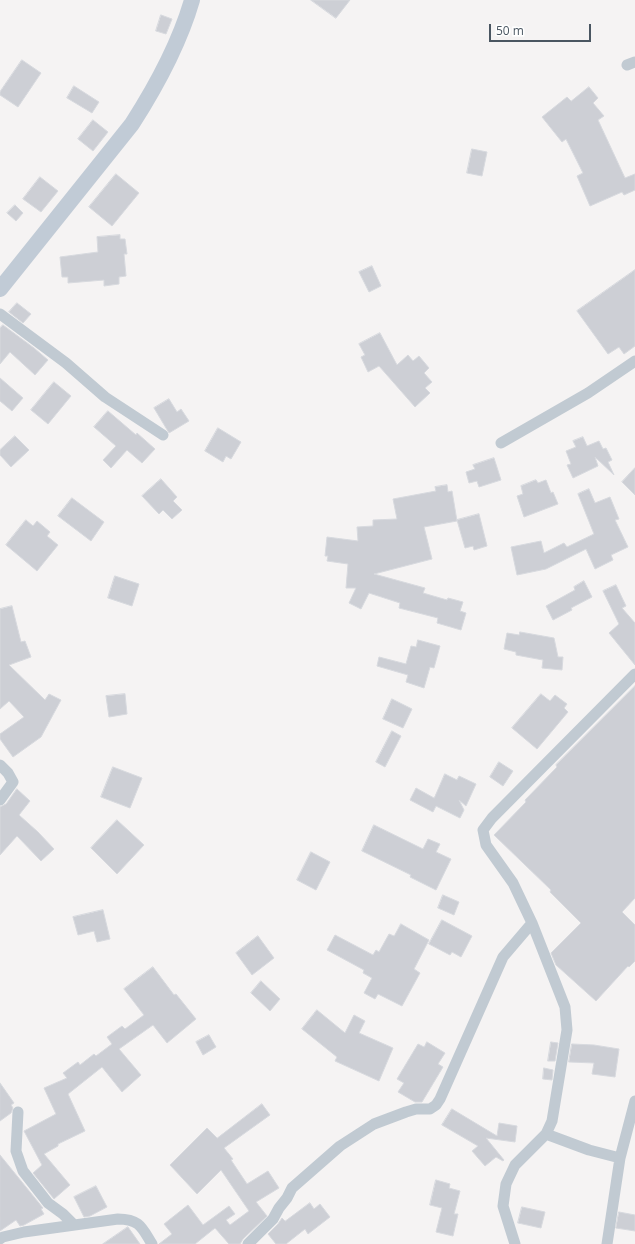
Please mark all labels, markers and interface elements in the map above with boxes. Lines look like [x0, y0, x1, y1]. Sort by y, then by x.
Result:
scale bar [491, 16, 593, 42]
text: 50 m [496, 22, 524, 39]

